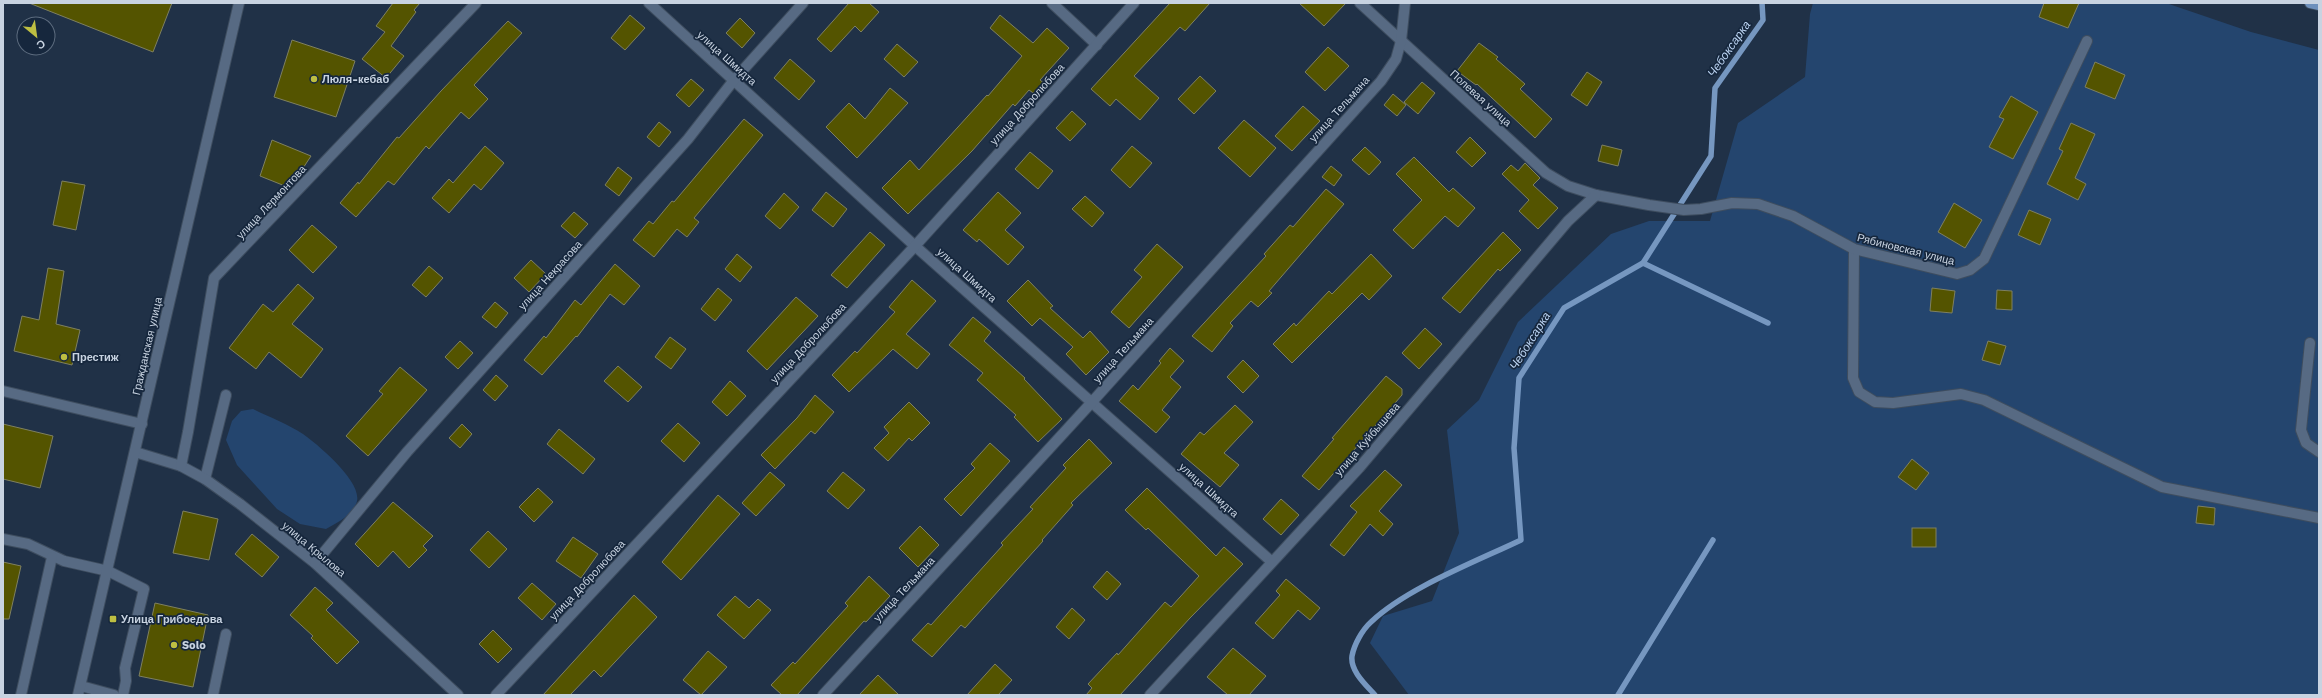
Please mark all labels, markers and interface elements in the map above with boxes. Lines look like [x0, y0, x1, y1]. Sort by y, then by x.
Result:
north arrow [16, 16, 56, 56]
water label: Чебоксарка [1705, 18, 1754, 80]
street label: улица Шмидта [694, 28, 760, 89]
text: С [34, 37, 47, 52]
street label: улица Добролюбова [987, 60, 1068, 148]
street label: Полевая улица [1447, 67, 1515, 130]
place label: Люля-кебаб [322, 73, 389, 86]
street label: улица Тельмана [1306, 73, 1373, 145]
marker: Люля-кебаб [309, 74, 319, 84]
street label: улица Лермонтова [234, 162, 309, 242]
street label: Рябиновская улица [1856, 231, 1957, 268]
street label: улица Некрасова [516, 237, 585, 313]
street label: улица Шмидта [934, 245, 1000, 306]
street label: Гражданская улица [130, 295, 165, 396]
street label: улица Добролюбова [768, 300, 849, 386]
water label: Чебоксарка [1507, 309, 1553, 372]
street label: улица Тельмана [1090, 314, 1157, 386]
place label: Престиж [72, 351, 119, 364]
marker: Престиж [59, 352, 69, 362]
street label: улица Куйбышева [1332, 399, 1403, 479]
street label: улица Шмидта [1176, 460, 1242, 521]
street label: улица Крылова [279, 519, 349, 580]
street label: улица Добролюбова [547, 537, 628, 623]
street label: улица Тельмана [871, 554, 938, 624]
place label: Улица Грибоедова [121, 613, 223, 626]
marker: Улица Грибоедова [108, 614, 118, 624]
place label: Solo [182, 639, 206, 652]
marker: Solo [169, 640, 179, 650]

